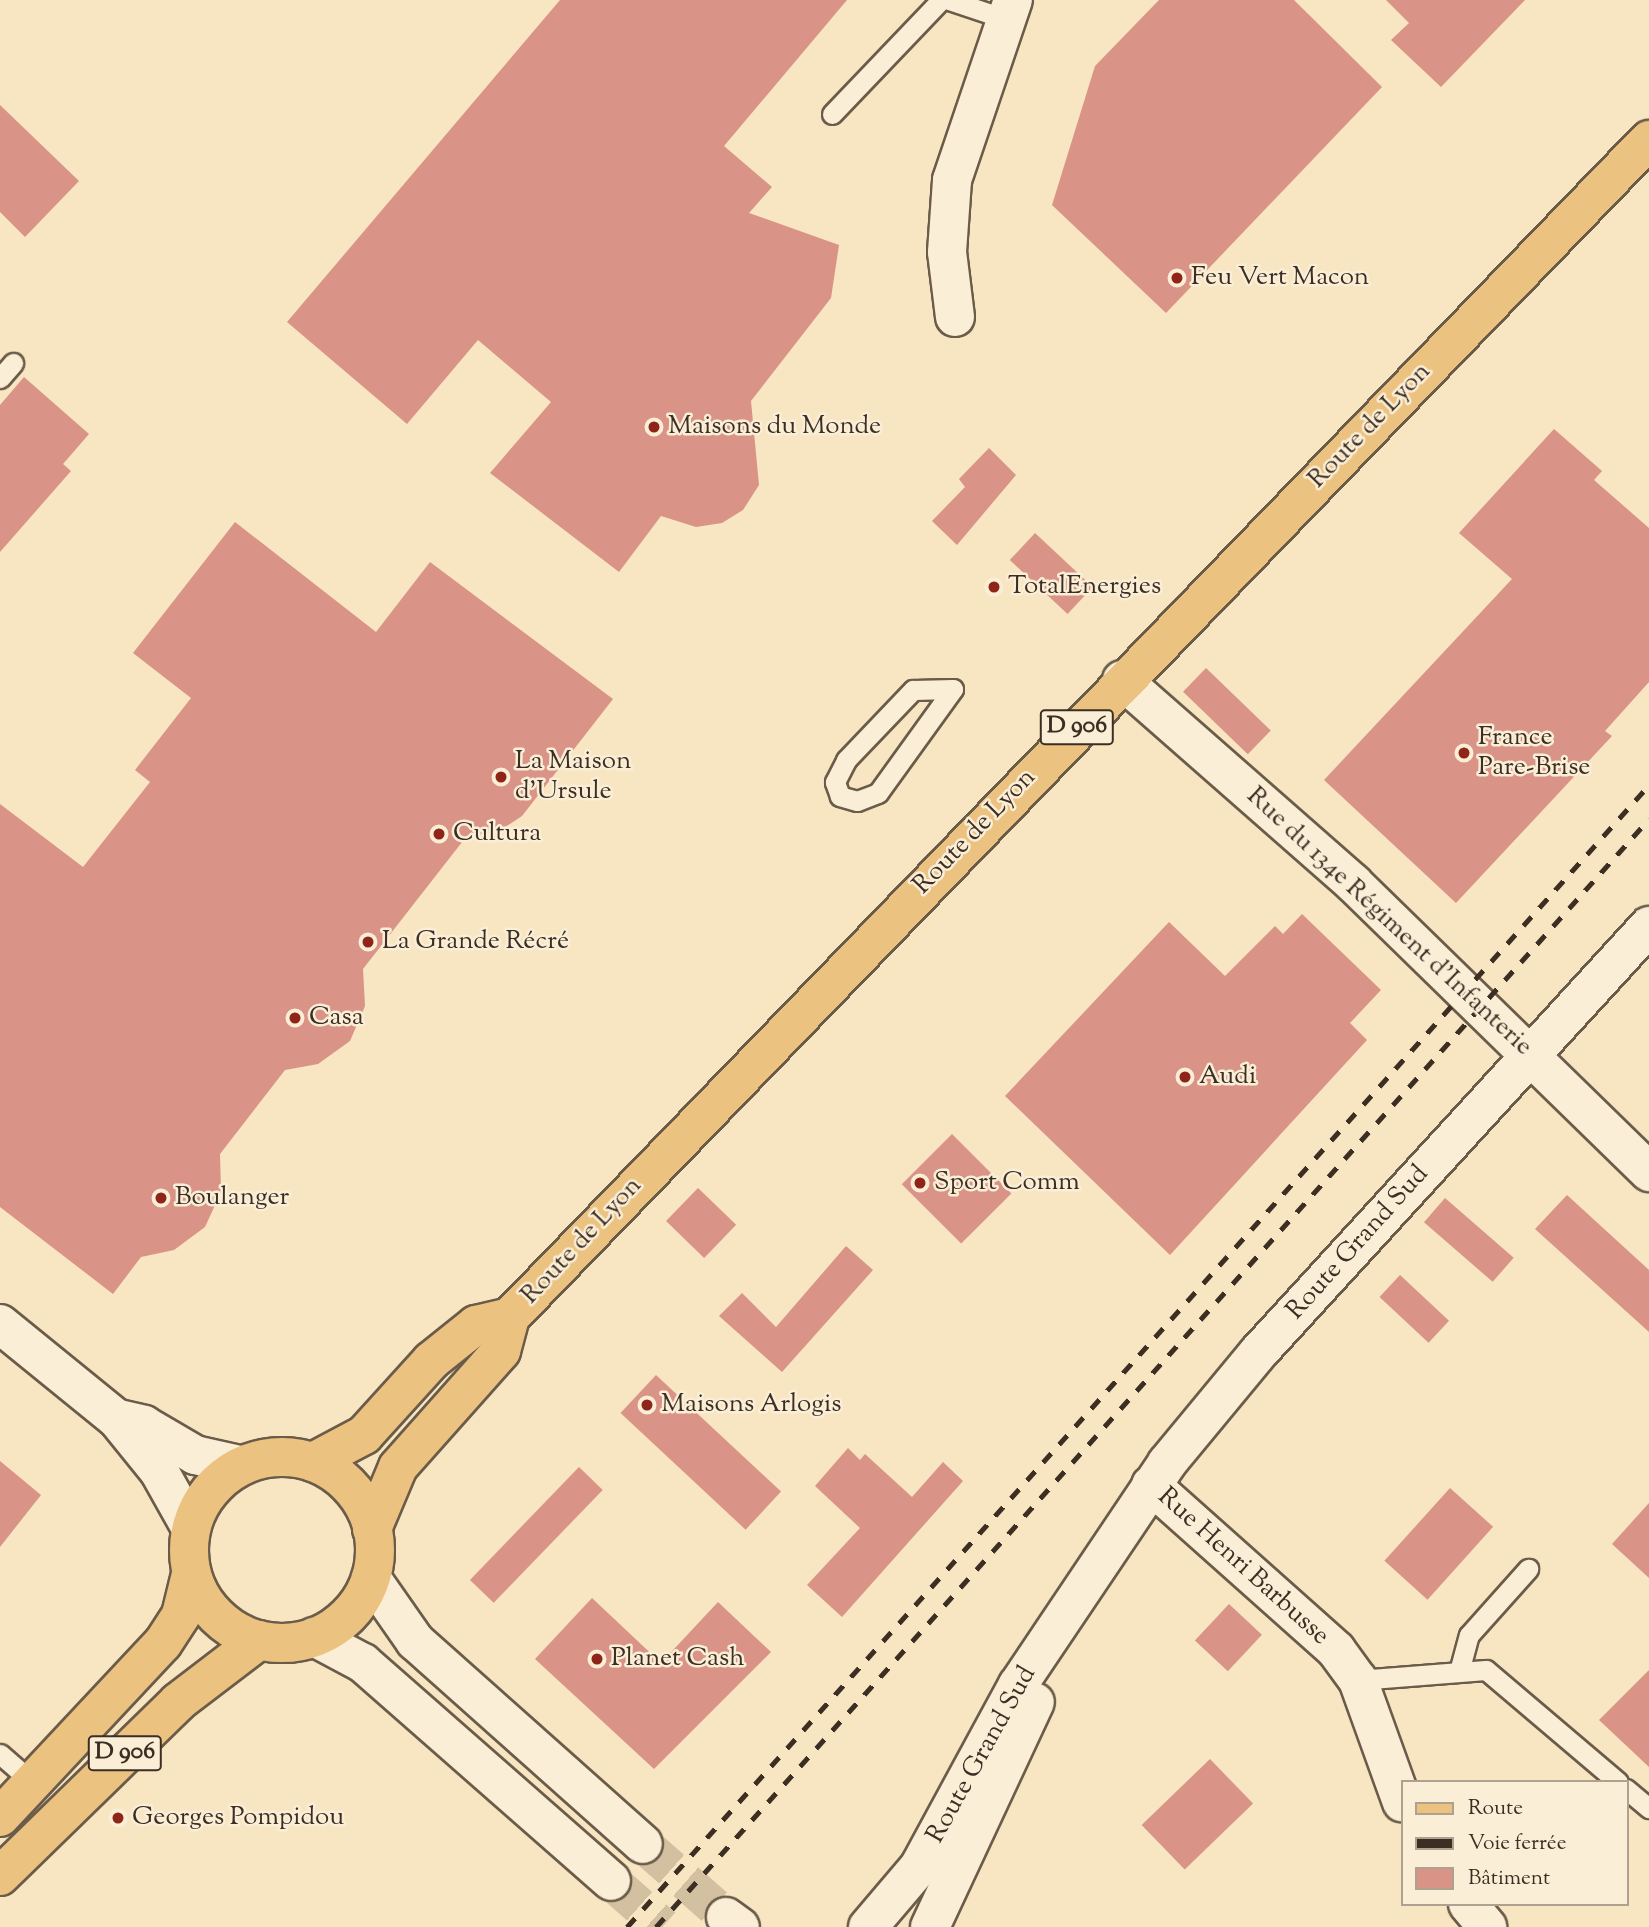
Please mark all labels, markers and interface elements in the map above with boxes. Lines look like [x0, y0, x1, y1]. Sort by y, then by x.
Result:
place label: Feu Vert Macon [1191, 262, 1369, 294]
marker: Feu Vert Macon [1169, 270, 1185, 286]
street label: Route de Lyon [1302, 357, 1438, 495]
place label: Maisons du Monde [668, 411, 881, 443]
marker: Maisons du Monde [646, 419, 662, 435]
place label: TotalEnergies [1008, 571, 1161, 603]
marker: TotalEnergies [986, 579, 1002, 595]
road number: D 906 [1038, 706, 1116, 748]
place label: France Pare-Brise [1478, 722, 1590, 784]
marker: France Pare-Brise [1456, 745, 1472, 761]
place label: La Maison d'Ursule [515, 746, 631, 808]
street label: Route de Lyon [907, 763, 1043, 901]
marker: La Maison d'Ursule [493, 769, 509, 785]
street label: Rue du 134e Régiment d'Infanterie [1240, 781, 1538, 1063]
place label: Cultura [453, 818, 541, 850]
marker: Cultura [431, 826, 447, 842]
place label: La Grande Récré [382, 926, 569, 958]
marker: La Grande Récré [360, 934, 376, 950]
place label: Casa [309, 1002, 364, 1034]
marker: Casa [287, 1010, 303, 1026]
place label: Audi [1199, 1061, 1256, 1093]
marker: Audi [1177, 1069, 1193, 1085]
street label: Route Grand Sud [1280, 1159, 1436, 1327]
place label: Sport Comm [934, 1167, 1080, 1199]
street label: Route de Lyon [515, 1171, 649, 1311]
marker: Sport Comm [912, 1175, 928, 1191]
place label: Boulanger [175, 1182, 289, 1214]
marker: Boulanger [153, 1190, 169, 1206]
place label: Maisons Arlogis [661, 1389, 842, 1421]
marker: Maisons Arlogis [639, 1397, 655, 1413]
street label: Rue Henri Barbusse [1151, 1482, 1335, 1652]
place label: Planet Cash [611, 1643, 744, 1675]
marker: Planet Cash [589, 1651, 605, 1667]
street label: Route Grand Sud [921, 1661, 1043, 1849]
road number: D 906 [86, 1732, 164, 1773]
legend [1400, 1780, 1628, 1906]
text: Route [1468, 1794, 1523, 1824]
place label: Georges Pompidou [132, 1802, 344, 1834]
marker: Georges Pompidou [110, 1810, 126, 1826]
text: Voie ferrée [1468, 1829, 1566, 1859]
text: Bâtiment [1468, 1864, 1550, 1894]

